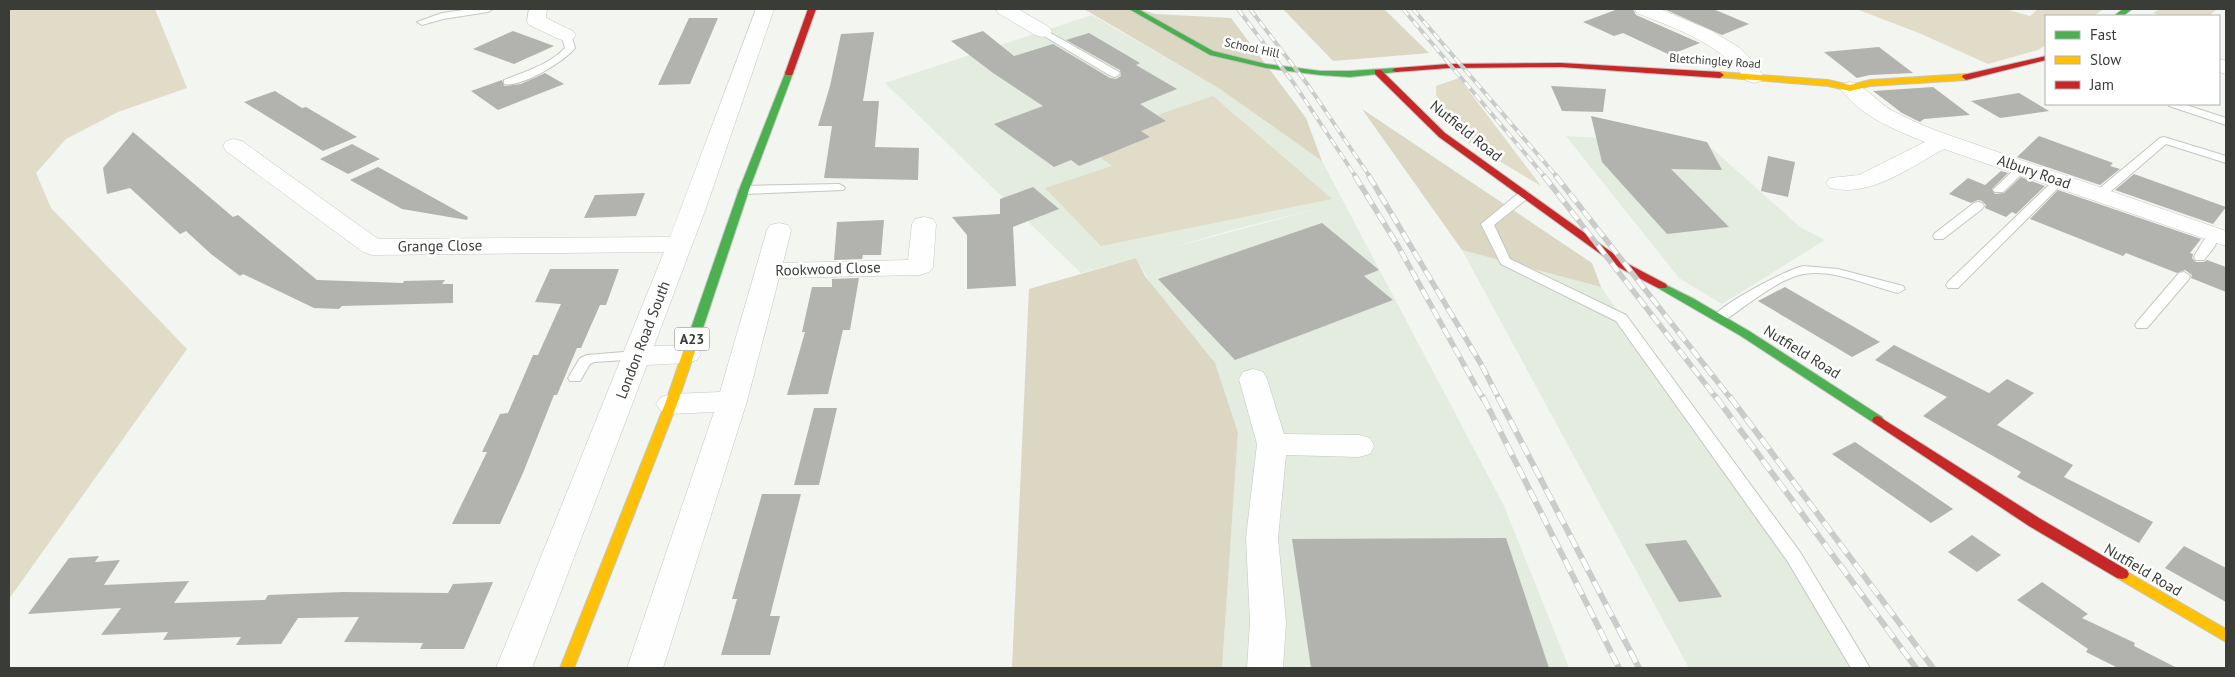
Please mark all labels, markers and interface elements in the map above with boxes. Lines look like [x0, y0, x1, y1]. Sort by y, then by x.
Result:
legend [2045, 15, 2220, 105]
text: Fast [2090, 25, 2117, 44]
street label: School Hill [1223, 34, 1282, 61]
street label: Bletchingley Road [1669, 50, 1761, 71]
text: Slow [2090, 50, 2121, 69]
text: Jam [2089, 75, 2114, 94]
street label: Nutfield Road [1426, 96, 1506, 165]
street label: Albury Road [1995, 150, 2073, 193]
street label: Grange Close [398, 235, 482, 256]
street label: Rookwood Close [775, 257, 881, 280]
street label: London Road South [611, 278, 674, 401]
street label: Nutfield Road [1760, 320, 1844, 383]
road number: A23 [674, 328, 710, 350]
street label: Nutfield Road [2101, 539, 2186, 600]

